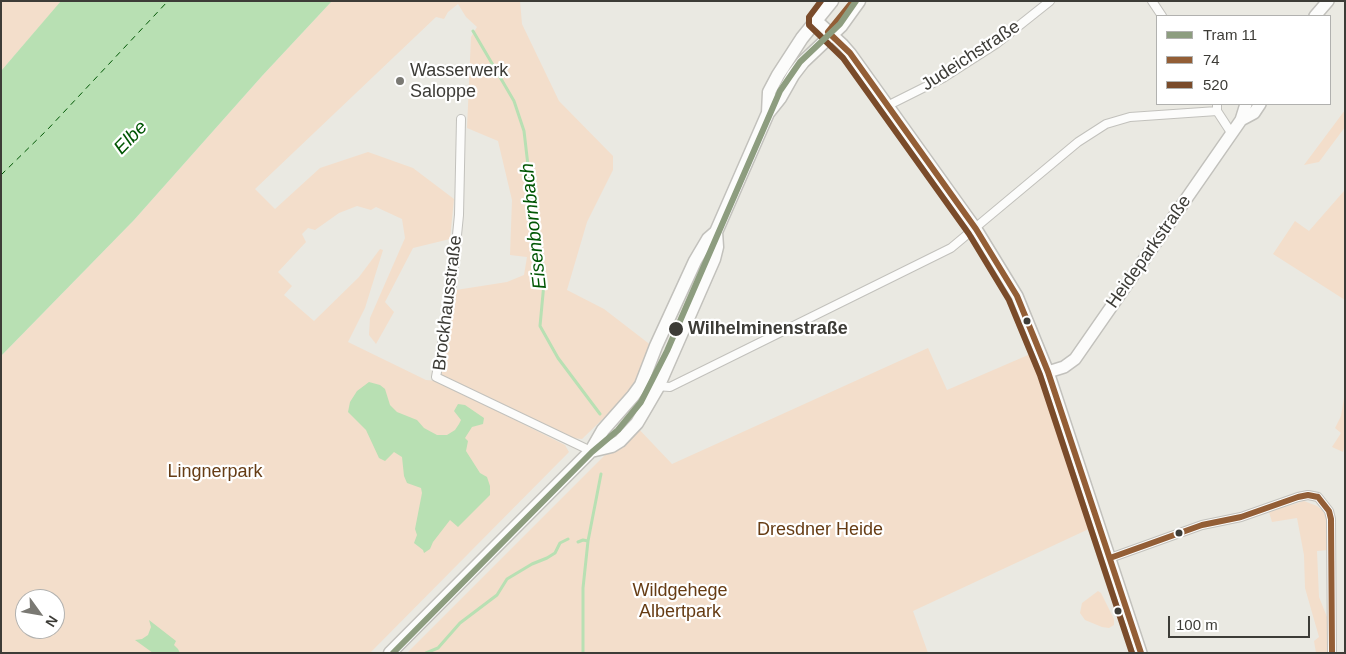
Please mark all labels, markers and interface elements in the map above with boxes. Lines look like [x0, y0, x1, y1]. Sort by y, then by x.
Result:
legend [1156, 15, 1331, 105]
street label: Judeichstraße [918, 16, 1024, 96]
text: Tram 11 [1203, 26, 1257, 43]
text: 74 [1203, 51, 1220, 68]
place label: Wasserwerk Saloppe [410, 60, 508, 102]
marker: Wasserwerk Saloppe [394, 75, 406, 87]
text: 520 [1203, 76, 1228, 93]
water label: Elbe [110, 116, 152, 160]
water label: Eisenbornbach [516, 162, 552, 290]
street label: Heideparkstraße [1102, 191, 1196, 313]
street label: Brockhausstraße [429, 234, 467, 372]
unlabelled marker [1022, 316, 1032, 326]
place label: Wilhelminenstraße [688, 318, 848, 340]
marker: Wilhelminenstraße [667, 320, 685, 338]
park label: Lingnerpark [167, 461, 263, 483]
park label: Dresdner Heide [757, 519, 883, 541]
unlabelled marker [1174, 528, 1184, 538]
park label: Wildgehege Albertpark [632, 580, 728, 622]
north arrow [15, 589, 65, 639]
unlabelled marker [1113, 606, 1123, 616]
scale bar [1171, 606, 1314, 638]
text: N [42, 613, 61, 630]
text: 100 m [1176, 616, 1218, 633]

